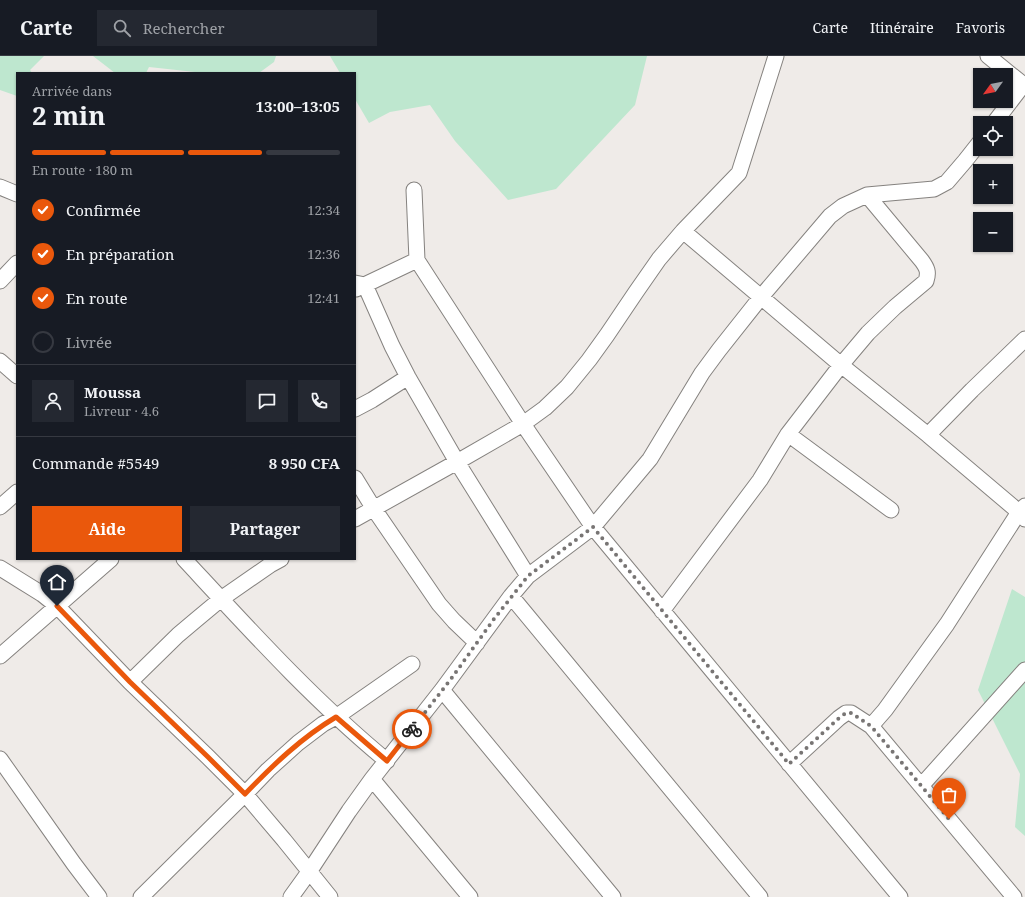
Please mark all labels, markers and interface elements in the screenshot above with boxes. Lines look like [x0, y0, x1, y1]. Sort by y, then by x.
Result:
search box [97, 10, 377, 46]
text: Carte [20, 15, 73, 41]
icon: search [111, 17, 133, 39]
text: Rechercher [143, 18, 224, 38]
text: Carte [813, 18, 848, 37]
text: Itinéraire [870, 18, 934, 37]
text: Favoris [956, 18, 1005, 37]
north arrow [973, 68, 1013, 108]
map controls [973, 68, 1013, 252]
text: Arrivée dans [32, 82, 112, 100]
text: 13:00–13:05 [256, 96, 340, 116]
text: 2 min [32, 97, 106, 133]
button: locate [973, 116, 1013, 156]
text: En route · 180 m [32, 161, 133, 179]
button: + [973, 164, 1013, 204]
icon: check [32, 199, 54, 221]
text: Confirmée [66, 200, 141, 220]
text: 12:34 [307, 201, 340, 219]
button: − [973, 212, 1013, 252]
icon: check [32, 243, 54, 265]
text: En préparation [66, 244, 175, 264]
text: 12:36 [307, 245, 340, 263]
icon: check [32, 287, 54, 309]
text: En route [66, 288, 127, 308]
text: 12:41 [307, 289, 340, 307]
text: Livrée [66, 332, 112, 352]
button: person [32, 380, 74, 422]
button: chat [246, 380, 288, 422]
button: phone [298, 380, 340, 422]
text: Moussa [84, 382, 141, 402]
text: Livreur · 4.6 [84, 402, 159, 420]
text: Commande #5549 [32, 453, 159, 473]
text: 8 950 CFA [269, 453, 340, 473]
button: Aide [32, 506, 182, 552]
button: Partager [190, 506, 340, 552]
pin [40, 565, 74, 606]
icon: home [46, 571, 68, 593]
courier [392, 709, 432, 749]
icon: bike [401, 718, 423, 740]
pin [932, 778, 966, 819]
icon: bag [938, 784, 960, 806]

